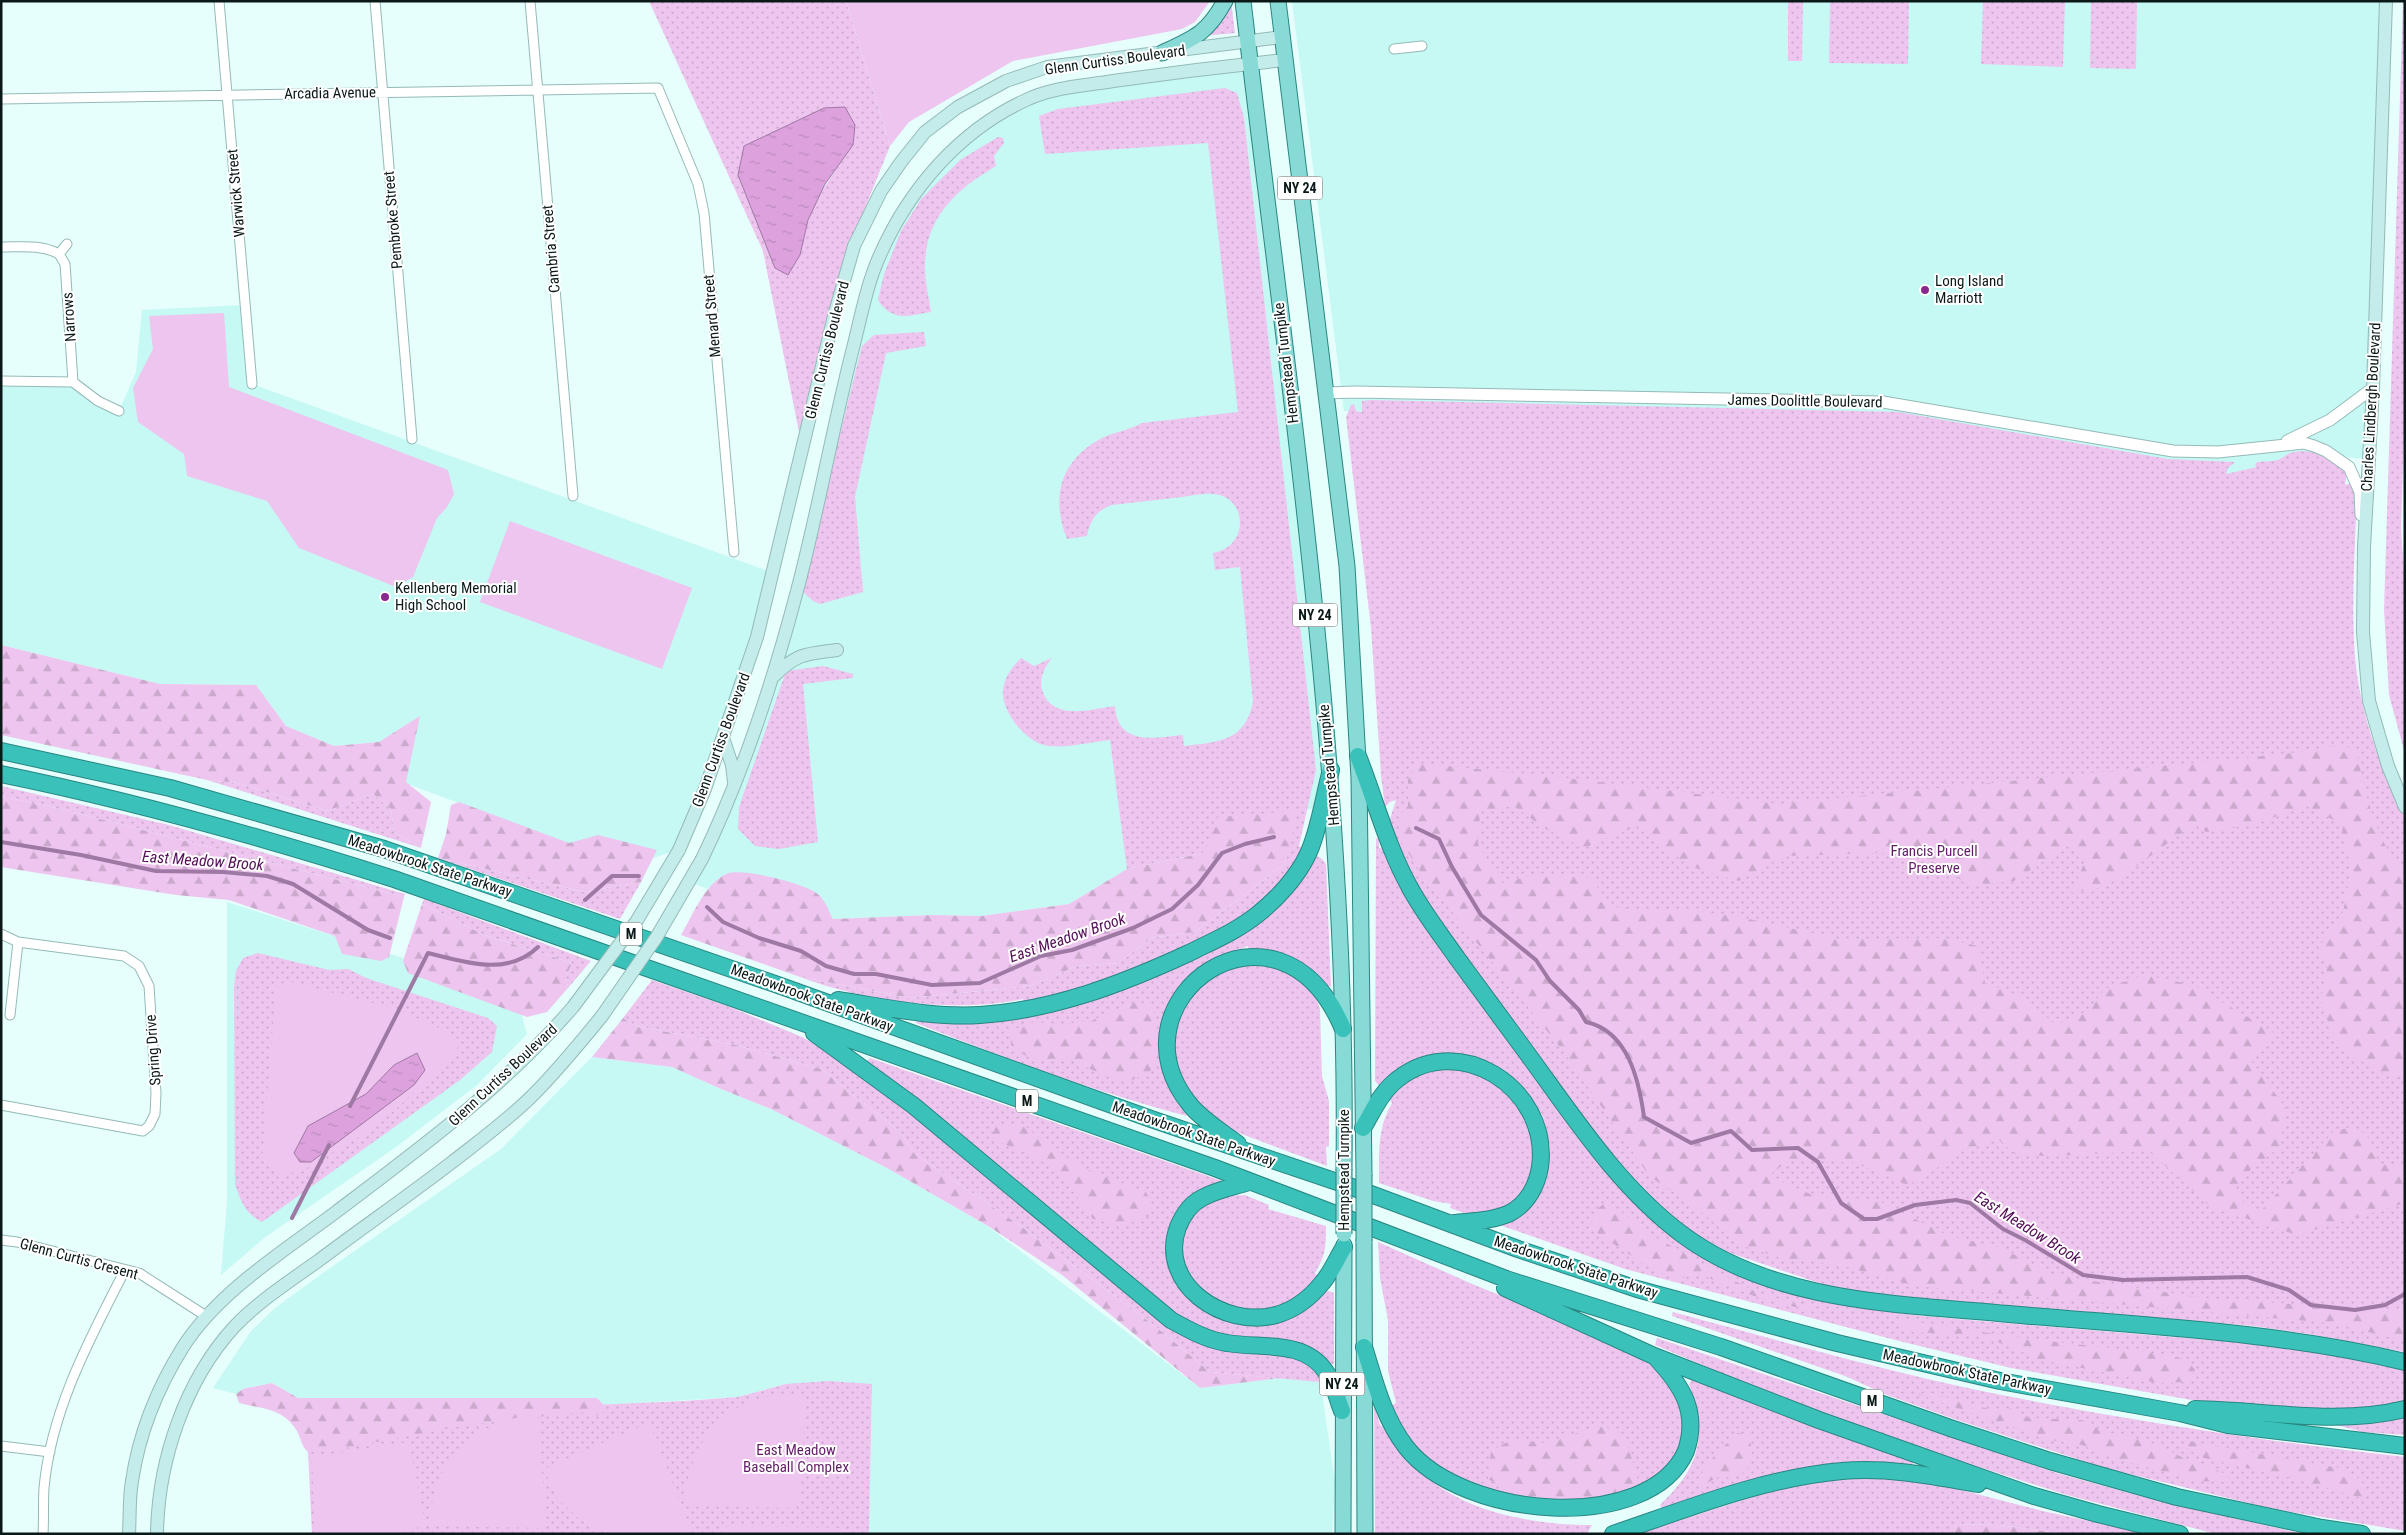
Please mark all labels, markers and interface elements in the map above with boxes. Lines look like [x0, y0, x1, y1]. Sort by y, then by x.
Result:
street label: Glenn Curtiss Boulevard [1044, 41, 1186, 79]
street label: Arcadia Avenue [284, 83, 376, 103]
street label: Warwick Street [223, 148, 249, 238]
street label: Pembroke Street [380, 170, 406, 270]
road number: NY 24 [1278, 177, 1322, 200]
street label: Cambria Street [538, 204, 564, 294]
place label: Long Island Marriott [1935, 272, 2004, 307]
street label: Menard Street [699, 274, 725, 358]
street label: Glenn Curtiss Boulevard [801, 279, 853, 421]
marker: Long Island Marriott [1919, 284, 1931, 296]
street label: Narrows [58, 291, 80, 342]
street label: Hempstead Turnpike [1270, 301, 1302, 425]
street label: Charles Lindbergh Boulevard [2358, 322, 2384, 492]
street label: James Doolittle Boulevard [1727, 391, 1883, 411]
place label: Kellenberg Memorial High School [395, 579, 517, 614]
marker: Kellenberg Memorial High School [379, 591, 391, 603]
road number: NY 24 [1292, 604, 1338, 626]
street label: Glenn Curtiss Boulevard [688, 670, 754, 810]
street label: Hempstead Turnpike [1315, 704, 1343, 826]
street label: Meadowbrook State Parkway [346, 831, 514, 901]
park label: Francis Purcell Preserve [1890, 842, 1978, 877]
water label: East Meadow Brook [142, 847, 265, 874]
water label: East Meadow Brook [1007, 908, 1129, 966]
road number: M [620, 922, 642, 946]
street label: Meadowbrook State Parkway [728, 960, 896, 1036]
street label: Spring Drive [142, 1014, 164, 1086]
street label: Glenn Curtiss Boulevard [445, 1020, 561, 1130]
road number: M [1016, 1090, 1038, 1112]
street label: Meadowbrook State Parkway [1110, 1098, 1278, 1170]
street label: Hempstead Turnpike [1335, 1109, 1353, 1231]
water label: East Meadow Brook [1971, 1187, 2085, 1268]
street label: Meadowbrook State Parkway [1492, 1232, 1660, 1302]
street label: Glenn Curtis Cresent [18, 1235, 140, 1283]
street label: Meadowbrook State Parkway [1881, 1345, 2053, 1399]
road number: NY 24 [1320, 1372, 1364, 1396]
road number: M [1861, 1390, 1883, 1412]
park label: East Meadow Baseball Complex [743, 1441, 849, 1476]

